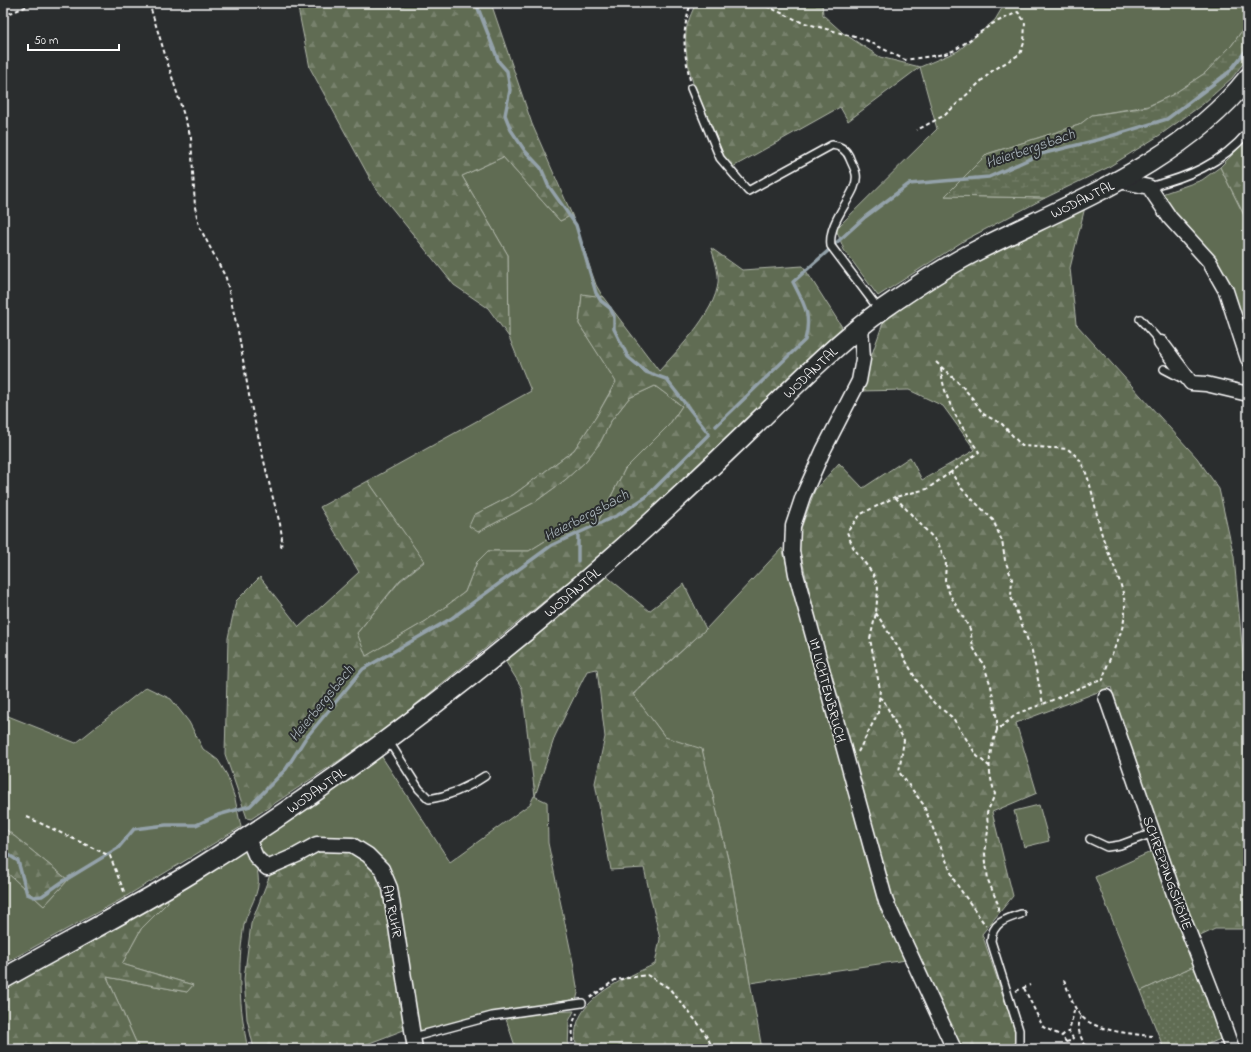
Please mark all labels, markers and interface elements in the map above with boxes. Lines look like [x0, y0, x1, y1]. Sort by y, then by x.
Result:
scale bar [28, 26, 119, 52]
text: 50 m [34, 32, 58, 50]
water label: Heierbergsbach [983, 123, 1079, 175]
street label: WODANTAL [1047, 176, 1119, 225]
street label: WODANTAL [779, 342, 844, 404]
water label: Heierbergsbach [540, 484, 634, 548]
street label: WODANTAL [540, 563, 606, 623]
street label: IM LICHTENBRUCH [803, 636, 851, 745]
water label: Heierbergsbach [284, 660, 361, 747]
street label: WODANTAL [283, 763, 352, 819]
street label: SCHREPPINGSHÖHE [1136, 814, 1197, 934]
street label: AM RUHR [376, 883, 407, 940]

